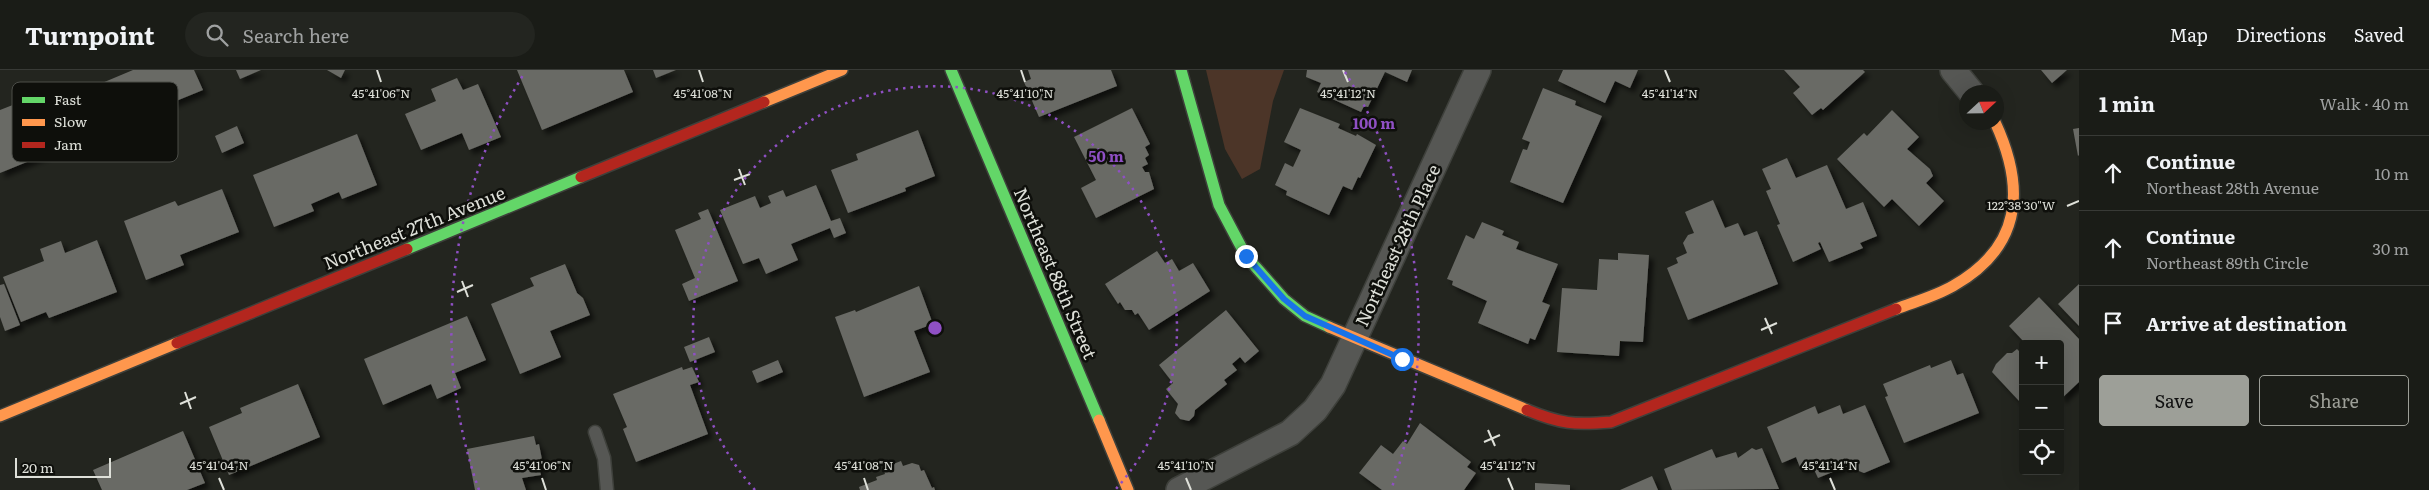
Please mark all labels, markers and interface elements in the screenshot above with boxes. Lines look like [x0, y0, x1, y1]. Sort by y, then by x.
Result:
search box [185, 12, 535, 57]
text: Turnpoint [25, 17, 155, 52]
icon: search [203, 21, 231, 49]
text: Search here [243, 21, 349, 49]
text: Map [2170, 21, 2208, 48]
text: Directions [2236, 21, 2326, 48]
text: Saved [2354, 21, 2404, 48]
legend [12, 82, 178, 162]
text: 45°41'06"N [352, 84, 410, 102]
text: 45°41'08"N [674, 84, 732, 102]
text: 45°41'10"N [996, 84, 1054, 102]
text: 45°41'12"N [1320, 84, 1376, 102]
text: 45°41'14"N [1642, 84, 1698, 102]
north arrow [1959, 85, 2004, 130]
text: 1 min [2099, 87, 2155, 118]
text: Fast [54, 89, 82, 109]
text: Walk · 40 m [2320, 91, 2409, 115]
text: Slow [54, 111, 87, 131]
text: 100 m [1353, 111, 1395, 134]
text: Jam [54, 134, 83, 154]
text: 50 m [1088, 144, 1124, 167]
text: Continue [2146, 147, 2235, 175]
street label: Northeast 28th Place [1348, 159, 1446, 331]
icon: ahead [2099, 159, 2127, 187]
text: 10 m [2375, 161, 2409, 185]
text: Northeast 28th Avenue [2146, 175, 2319, 199]
street label: Northeast 27th Avenue [319, 178, 509, 276]
street label: Northeast 88th Street [1008, 183, 1105, 364]
text: 122°38'30"W [1987, 196, 2055, 214]
text: Continue [2146, 222, 2235, 250]
icon: ahead [2099, 234, 2127, 262]
text: 30 m [2372, 236, 2409, 260]
route end [1235, 245, 1258, 268]
text: Northeast 89th Circle [2146, 250, 2309, 274]
icon: arrive [2099, 309, 2127, 337]
text: Arrive at destination [2146, 309, 2347, 337]
centre of rings [926, 319, 944, 337]
map controls [2019, 340, 2064, 475]
button: + [2019, 340, 2064, 385]
route start [1391, 348, 1414, 371]
button: Save [2099, 375, 2249, 426]
button: Share [2259, 375, 2409, 426]
button: − [2019, 385, 2064, 430]
button: locate [2019, 430, 2064, 475]
scale bar [15, 455, 111, 478]
text: 45°41'04"N [190, 456, 248, 474]
text: 45°41'06"N [513, 456, 571, 474]
text: 45°41'08"N [835, 456, 893, 474]
text: 45°41'10"N [1157, 456, 1215, 474]
text: 45°41'12"N [1480, 456, 1536, 474]
text: 45°41'14"N [1802, 456, 1858, 474]
text: 20 m [22, 457, 54, 477]

